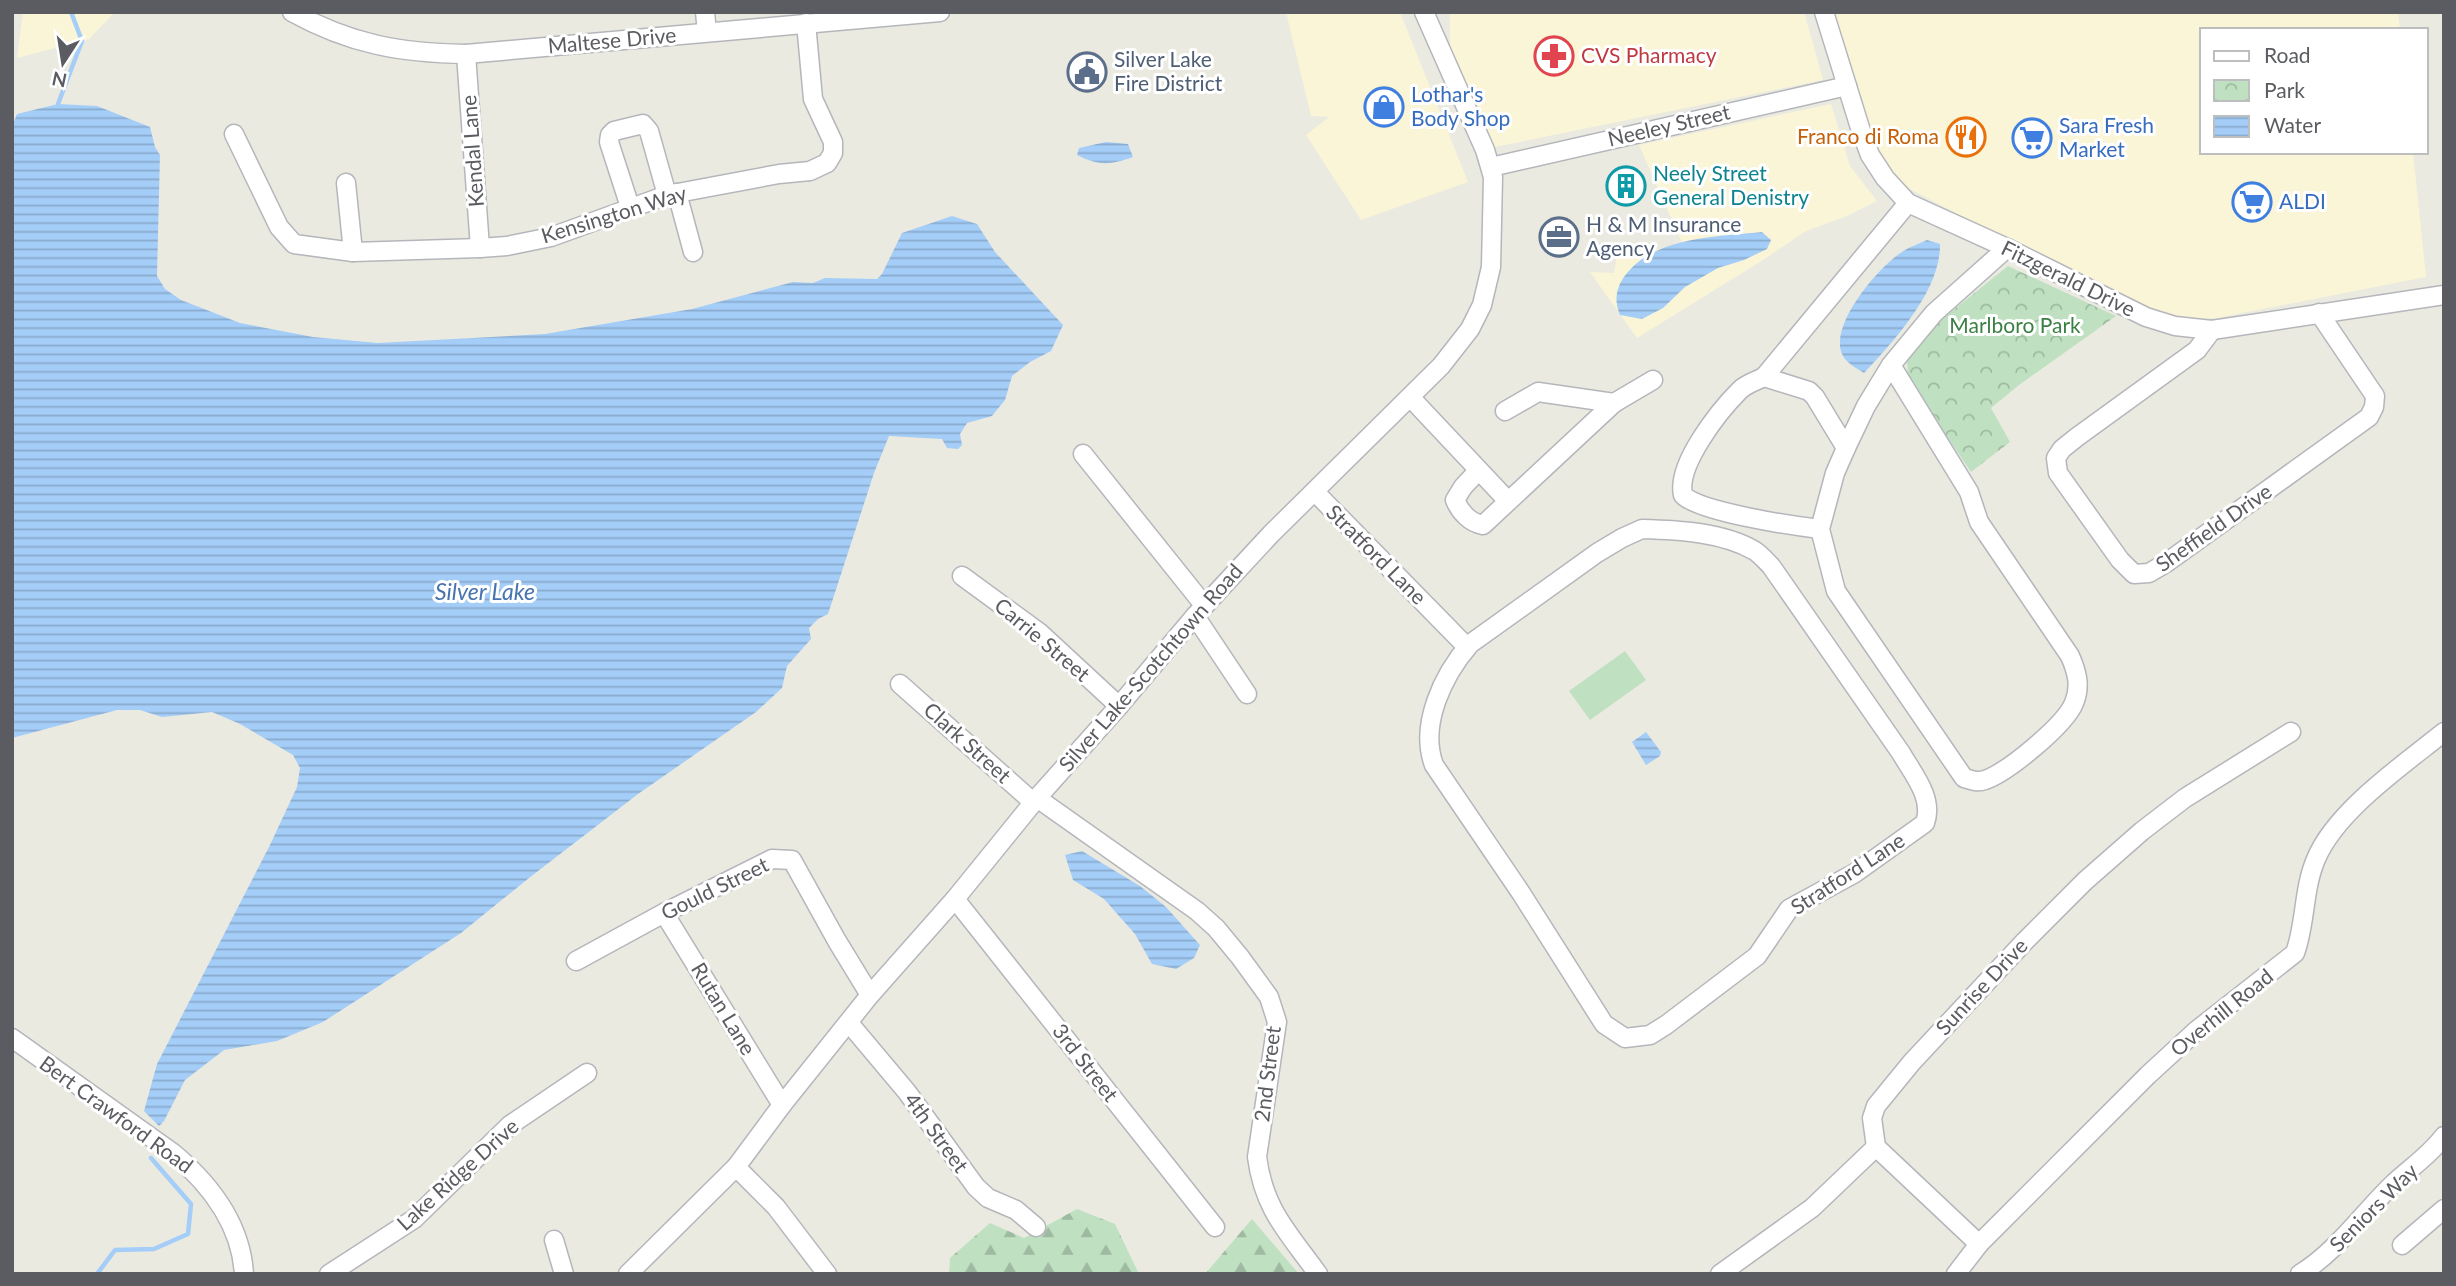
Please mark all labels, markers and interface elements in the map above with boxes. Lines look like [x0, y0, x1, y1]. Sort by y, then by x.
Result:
street label: Maltese Drive [547, 21, 677, 58]
north arrow [28, 28, 98, 98]
legend [2200, 28, 2428, 154]
pharmacy icon: CVS Pharmacy [1533, 35, 1575, 77]
place label: CVS Pharmacy [1581, 42, 1717, 67]
text: Road [2264, 42, 2311, 67]
place label: Silver Lake Fire District [1114, 46, 1223, 95]
public building icon: Silver Lake Fire District [1066, 51, 1108, 93]
text: N [50, 67, 69, 93]
text: Park [2264, 77, 2305, 102]
place label: Lothar's Body Shop [1411, 81, 1510, 130]
shop icon: Lothar's Body Shop [1363, 86, 1405, 128]
street label: Kendal Lane [455, 94, 488, 208]
street label: Neeley Street [1605, 98, 1733, 151]
place label: Sara Fresh Market [2059, 112, 2154, 161]
text: Water [2264, 112, 2321, 137]
restaurant icon: Franco di Roma [1945, 116, 1987, 158]
supermarket icon: Sara Fresh Market [2011, 117, 2053, 159]
place label: Franco di Roma [1797, 123, 1939, 148]
place label: Neely Street General Denistry [1653, 160, 1809, 209]
building icon: Neely Street General Denistry [1605, 165, 1647, 207]
street label: Kensington Way [538, 180, 689, 248]
supermarket icon: ALDI [2231, 181, 2273, 223]
place label: ALDI [2279, 188, 2326, 213]
place label: H & M Insurance Agency [1586, 211, 1741, 260]
office icon: H & M Insurance Agency [1538, 216, 1580, 258]
street label: Fitzgerald Drive [1998, 234, 2140, 321]
park label: Marlboro Park [1949, 312, 2081, 337]
street label: Sheffield Drive [2150, 478, 2276, 576]
street label: Stratford Lane [1322, 499, 1432, 609]
street label: Silver Lake-Scotchtown Road [1053, 558, 1247, 776]
water label: Silver Lake [435, 577, 535, 605]
street label: Carrie Street [990, 592, 1096, 686]
street label: Clark Street [919, 696, 1017, 788]
street label: Stratford Lane [1786, 827, 1909, 919]
street label: Gould Street [657, 851, 772, 924]
street label: Sunrise Drive [1930, 933, 2032, 1039]
street label: Rutan Lane [687, 957, 762, 1059]
street label: Overhill Road [2165, 963, 2277, 1061]
street label: 3rd Street [1048, 1018, 1125, 1106]
street label: 2nd Street [1248, 1024, 1285, 1123]
street label: Bert Crawford Road [35, 1050, 198, 1178]
street label: 4th Street [900, 1088, 975, 1177]
street label: Lake Ridge Drive [391, 1113, 523, 1235]
street label: Seniors Way [2324, 1158, 2422, 1256]

